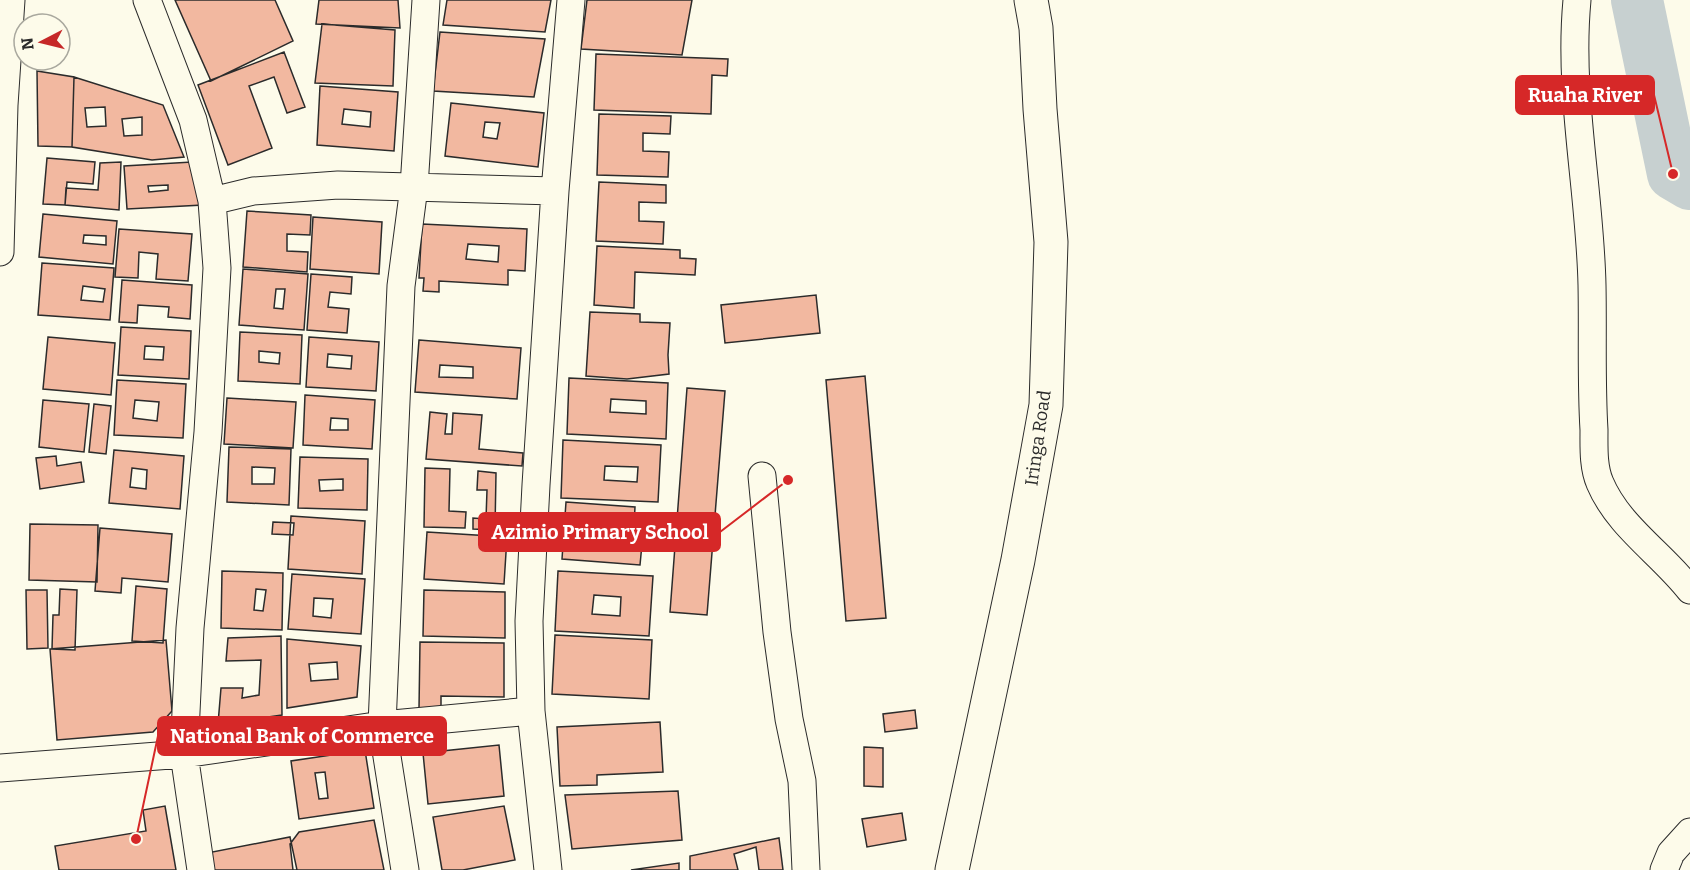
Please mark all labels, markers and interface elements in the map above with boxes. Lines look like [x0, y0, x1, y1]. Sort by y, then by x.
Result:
north arrow [12, 12, 72, 72]
text: N [17, 36, 38, 51]
callout: Ruaha River [1516, 76, 1654, 114]
text: Ruaha River [1528, 83, 1643, 107]
street label: Iringa Road [1020, 388, 1056, 487]
callout: Azimio Primary School [479, 513, 720, 551]
text: Azimio Primary School [491, 520, 709, 544]
callout: National Bank of Commerce [158, 717, 446, 755]
text: National Bank of Commerce [170, 724, 434, 748]

